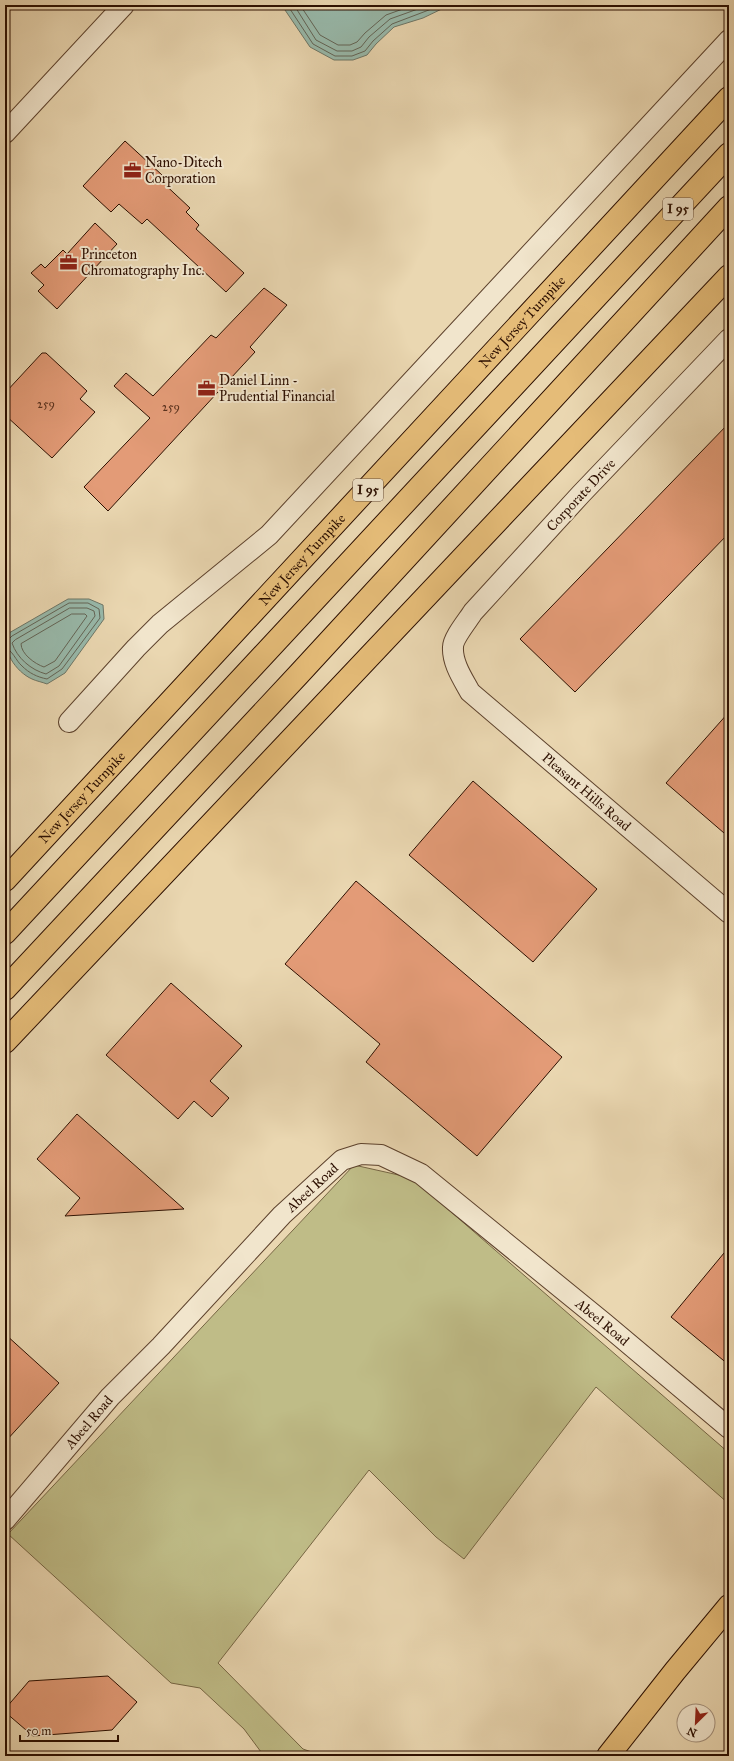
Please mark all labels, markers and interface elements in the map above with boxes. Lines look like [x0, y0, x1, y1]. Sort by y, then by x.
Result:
place label: Nano-Ditech Corporation [145, 154, 222, 187]
office icon: Nano-Ditech Corporation [122, 160, 142, 180]
road number: I 95 [663, 198, 693, 220]
place label: Princeton Chromatography Inc. [81, 246, 205, 279]
office icon: Princeton Chromatography Inc. [58, 252, 78, 272]
street label: New Jersey Turnpike [475, 272, 569, 371]
place label: Daniel Linn - Prudential Financial [219, 372, 335, 405]
office icon: Daniel Linn - Prudential Financial [196, 378, 216, 398]
house number: 259 [37, 397, 55, 411]
house number: 259 [162, 400, 180, 414]
street label: Corporate Drive [543, 455, 619, 535]
road number: I 95 [353, 479, 383, 501]
street label: New Jersey Turnpike [255, 510, 349, 609]
street label: New Jersey Turnpike [35, 747, 129, 847]
street label: Pleasant Hills Road [539, 749, 635, 834]
street label: Abeel Road [282, 1159, 342, 1216]
street label: Abeel Road [571, 1294, 633, 1349]
street label: Abeel Road [61, 1392, 116, 1453]
north arrow [676, 1703, 716, 1743]
scale bar [20, 1717, 118, 1743]
text: 50 m [26, 1724, 51, 1738]
text: N [685, 1724, 699, 1740]

